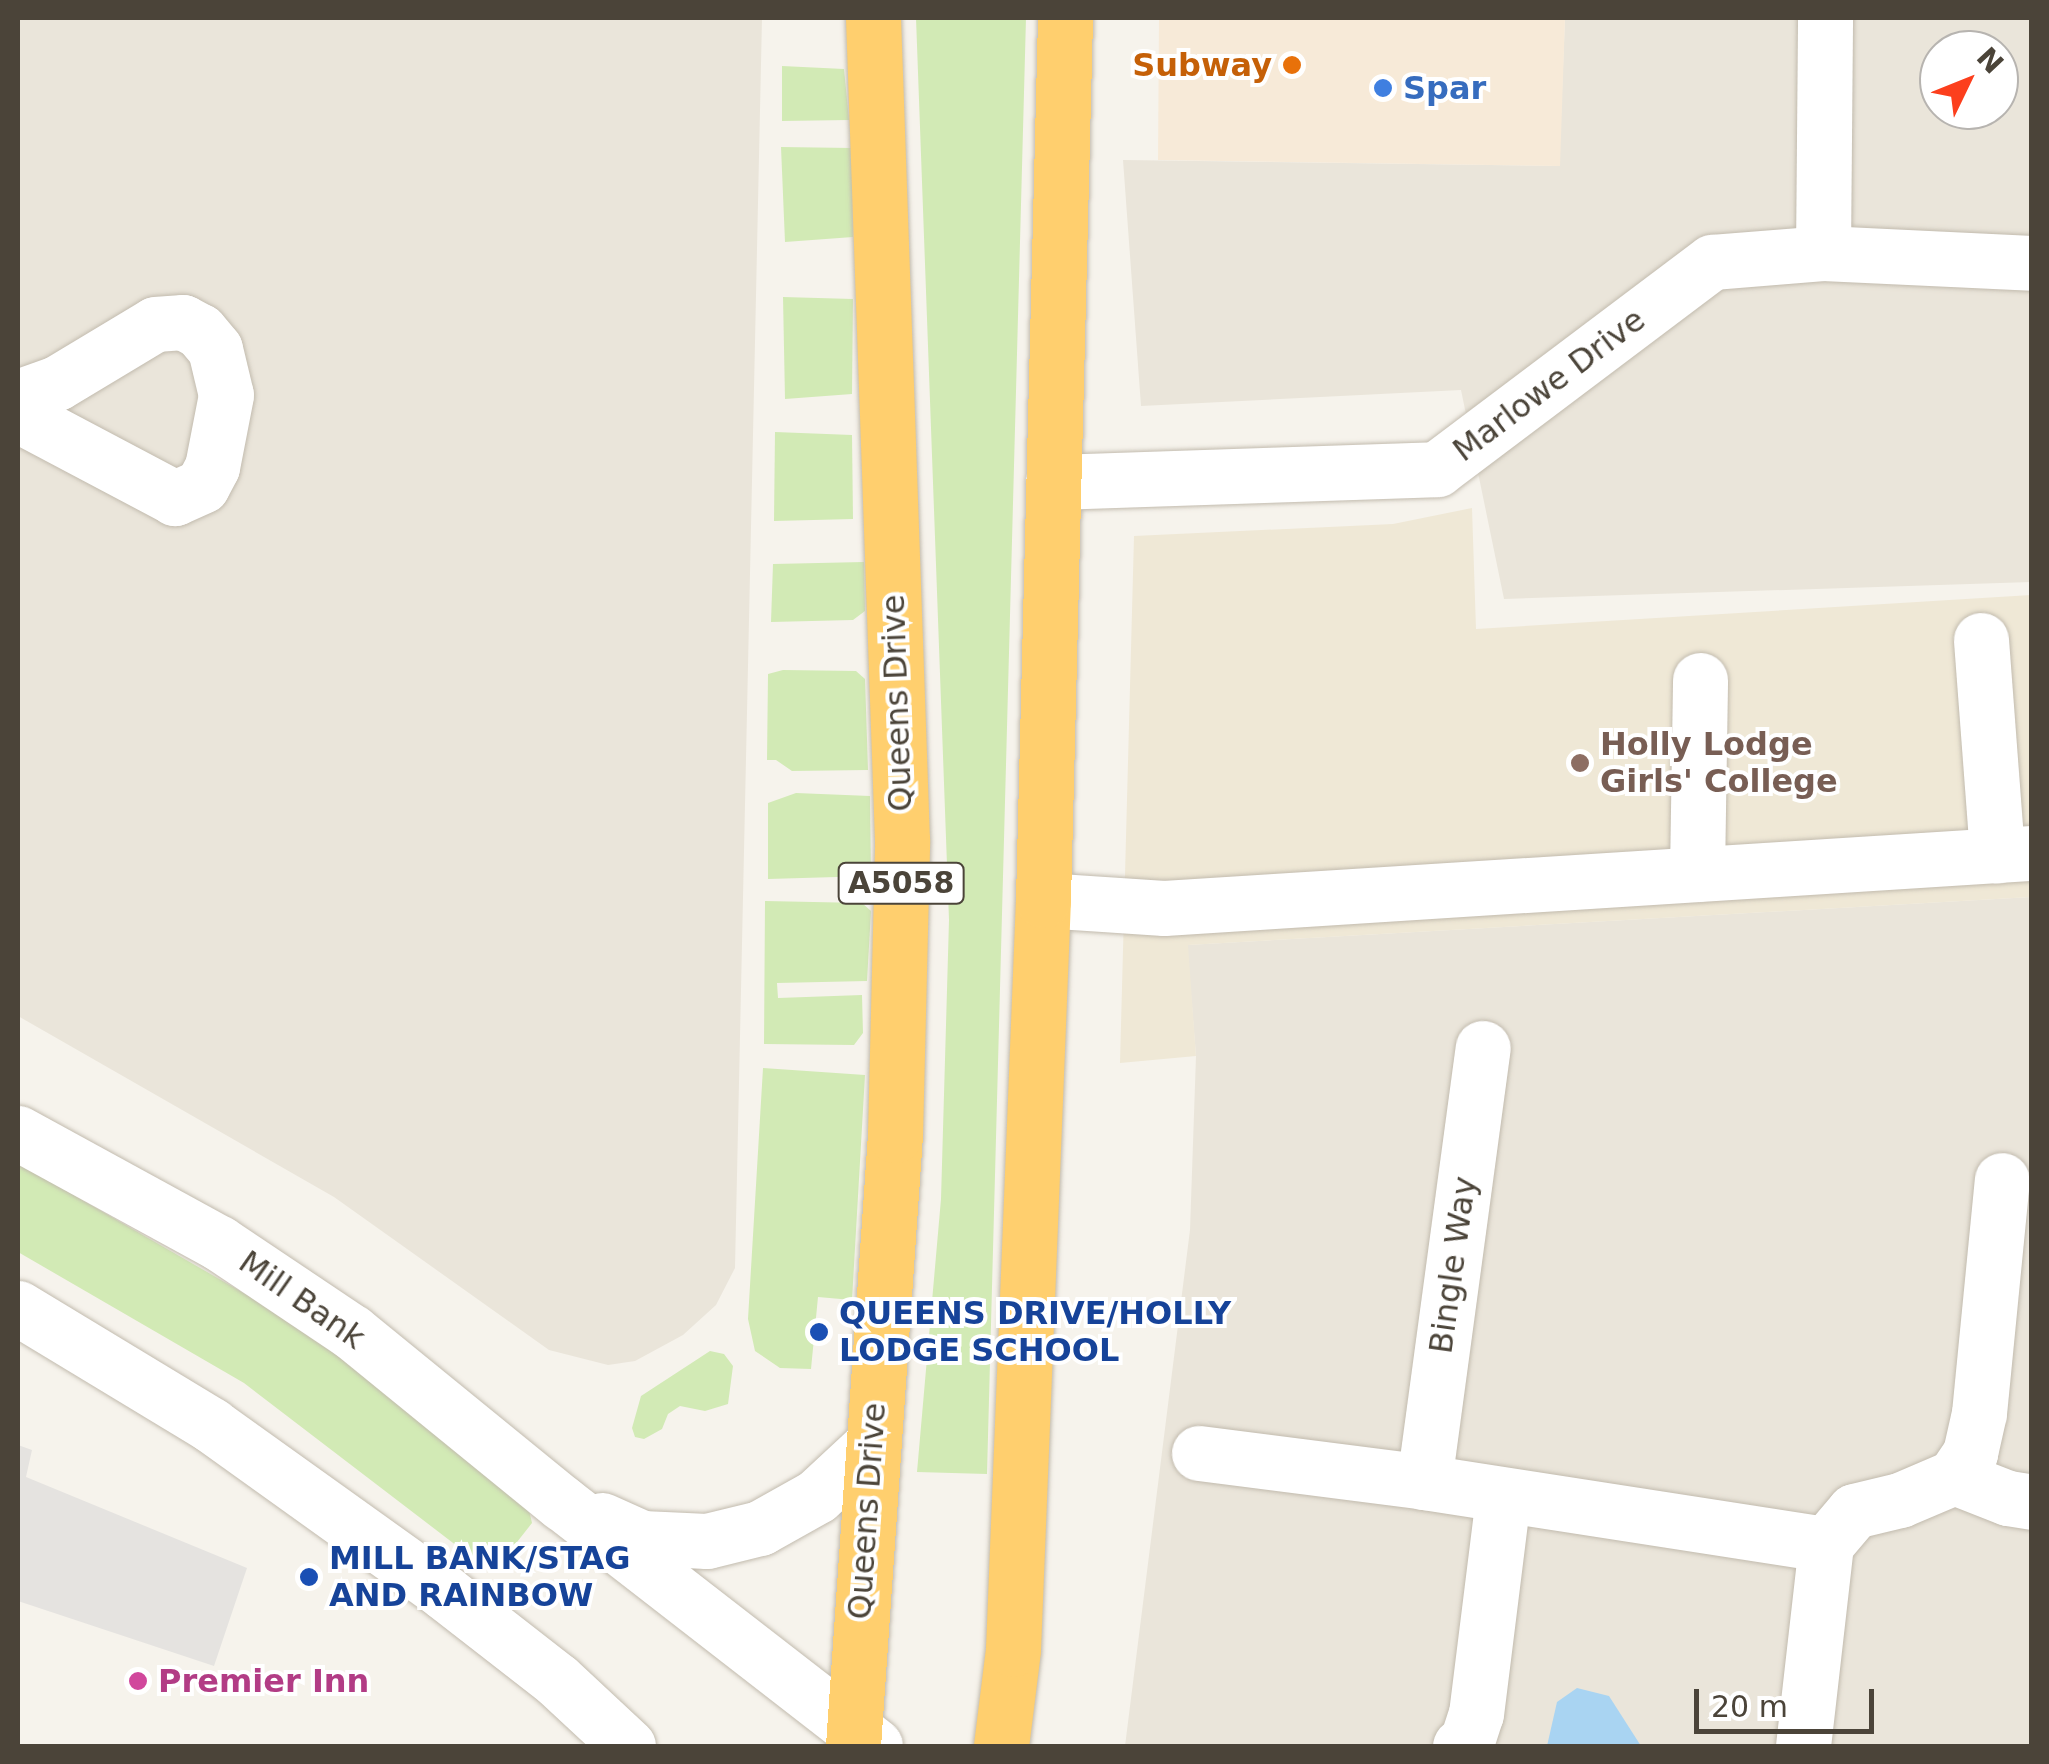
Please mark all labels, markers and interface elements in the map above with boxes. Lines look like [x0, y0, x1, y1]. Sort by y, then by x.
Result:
north arrow [1919, 30, 2019, 130]
text: N [1970, 41, 2010, 80]
place label: Subway [1132, 46, 1272, 84]
marker: Subway [1281, 54, 1303, 76]
place label: Spar [1403, 69, 1486, 107]
marker: Spar [1372, 77, 1394, 99]
street label: Marlowe Drive [1446, 300, 1652, 470]
street label: Queens Drive [874, 594, 920, 812]
place label: Holly Lodge Girls' College [1600, 726, 1838, 801]
marker: Holly Lodge Girls' College [1569, 752, 1591, 774]
road number: A5058 [836, 858, 966, 908]
street label: Bingle Way [1422, 1174, 1484, 1356]
street label: Mill Bank [232, 1243, 372, 1357]
place label: QUEENS DRIVE/HOLLY LODGE SCHOOL [839, 1295, 1231, 1370]
marker: QUEENS DRIVE/HOLLY LODGE SCHOOL [808, 1321, 830, 1343]
street label: Queens Drive [840, 1401, 894, 1621]
place label: MILL BANK/STAG AND RAINBOW [329, 1540, 631, 1615]
marker: MILL BANK/STAG AND RAINBOW [298, 1566, 320, 1588]
place label: Premier Inn [158, 1662, 369, 1700]
scale bar [1699, 1669, 1879, 1731]
marker: Premier Inn [127, 1670, 149, 1692]
text: 20 m [1711, 1689, 1788, 1724]

